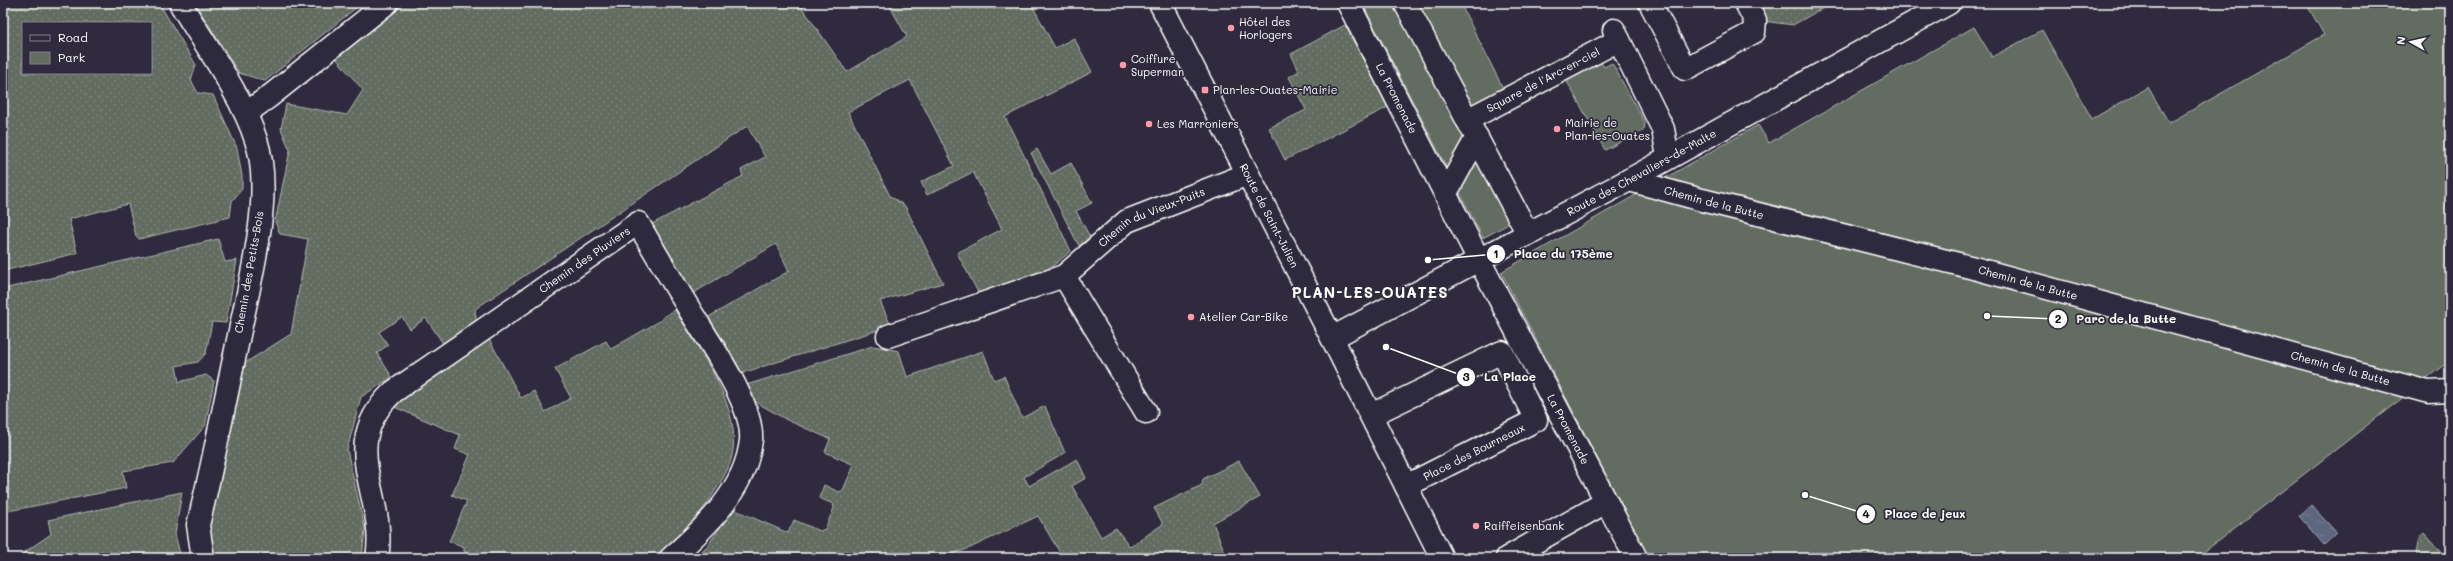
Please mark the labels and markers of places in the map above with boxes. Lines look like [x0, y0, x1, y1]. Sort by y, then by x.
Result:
place label: Hôtel des Horlogers [1239, 14, 1292, 42]
marker: Hôtel des Horlogers [1226, 23, 1236, 33]
place label: Coiffure Superman [1131, 51, 1184, 79]
marker: Coiffure Superman [1118, 60, 1128, 70]
place label: Plan-les-Ouates-Mairie [1213, 82, 1338, 97]
marker: Plan-les-Ouates-Mairie [1200, 85, 1210, 95]
place label: Mairie de Plan-les-Ouates [1565, 115, 1650, 143]
place label: Les Marroniers [1157, 116, 1239, 131]
marker: Les Marroniers [1144, 119, 1154, 129]
marker: Mairie de Plan-les-Ouates [1552, 124, 1562, 134]
callout: Place du 175ème [1486, 242, 1621, 266]
callout: Parc de la Butte [2048, 307, 2184, 331]
place label: Atelier Car-Bike [1199, 309, 1288, 324]
marker: Atelier Car-Bike [1186, 312, 1196, 322]
callout: La Place [1456, 365, 1544, 389]
callout: Place de jeux [1856, 502, 1973, 526]
place label: Raiffeisenbank [1484, 518, 1564, 533]
marker: Raiffeisenbank [1471, 521, 1481, 531]

